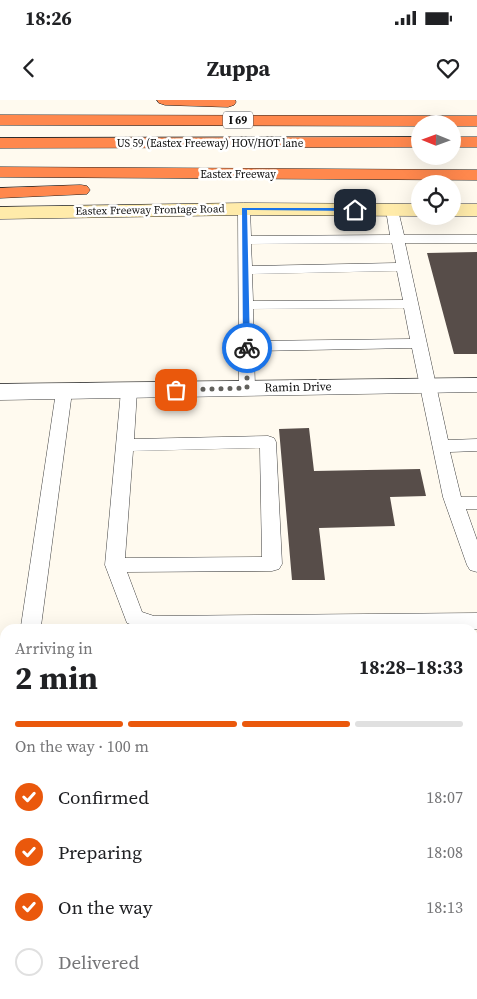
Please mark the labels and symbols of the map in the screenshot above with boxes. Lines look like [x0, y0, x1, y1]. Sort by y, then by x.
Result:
road number: I 69 [223, 112, 253, 128]
north arrow [411, 115, 461, 165]
street label: US 59 (Eastex Freeway) HOV/HOT lane [117, 136, 304, 151]
street label: Eastex Freeway [200, 167, 276, 182]
pin [334, 189, 376, 231]
street label: Eastex Freeway Frontage Road [75, 201, 226, 219]
courier [222, 323, 272, 373]
pin [155, 369, 197, 411]
street label: Ramin Drive [264, 378, 332, 396]

